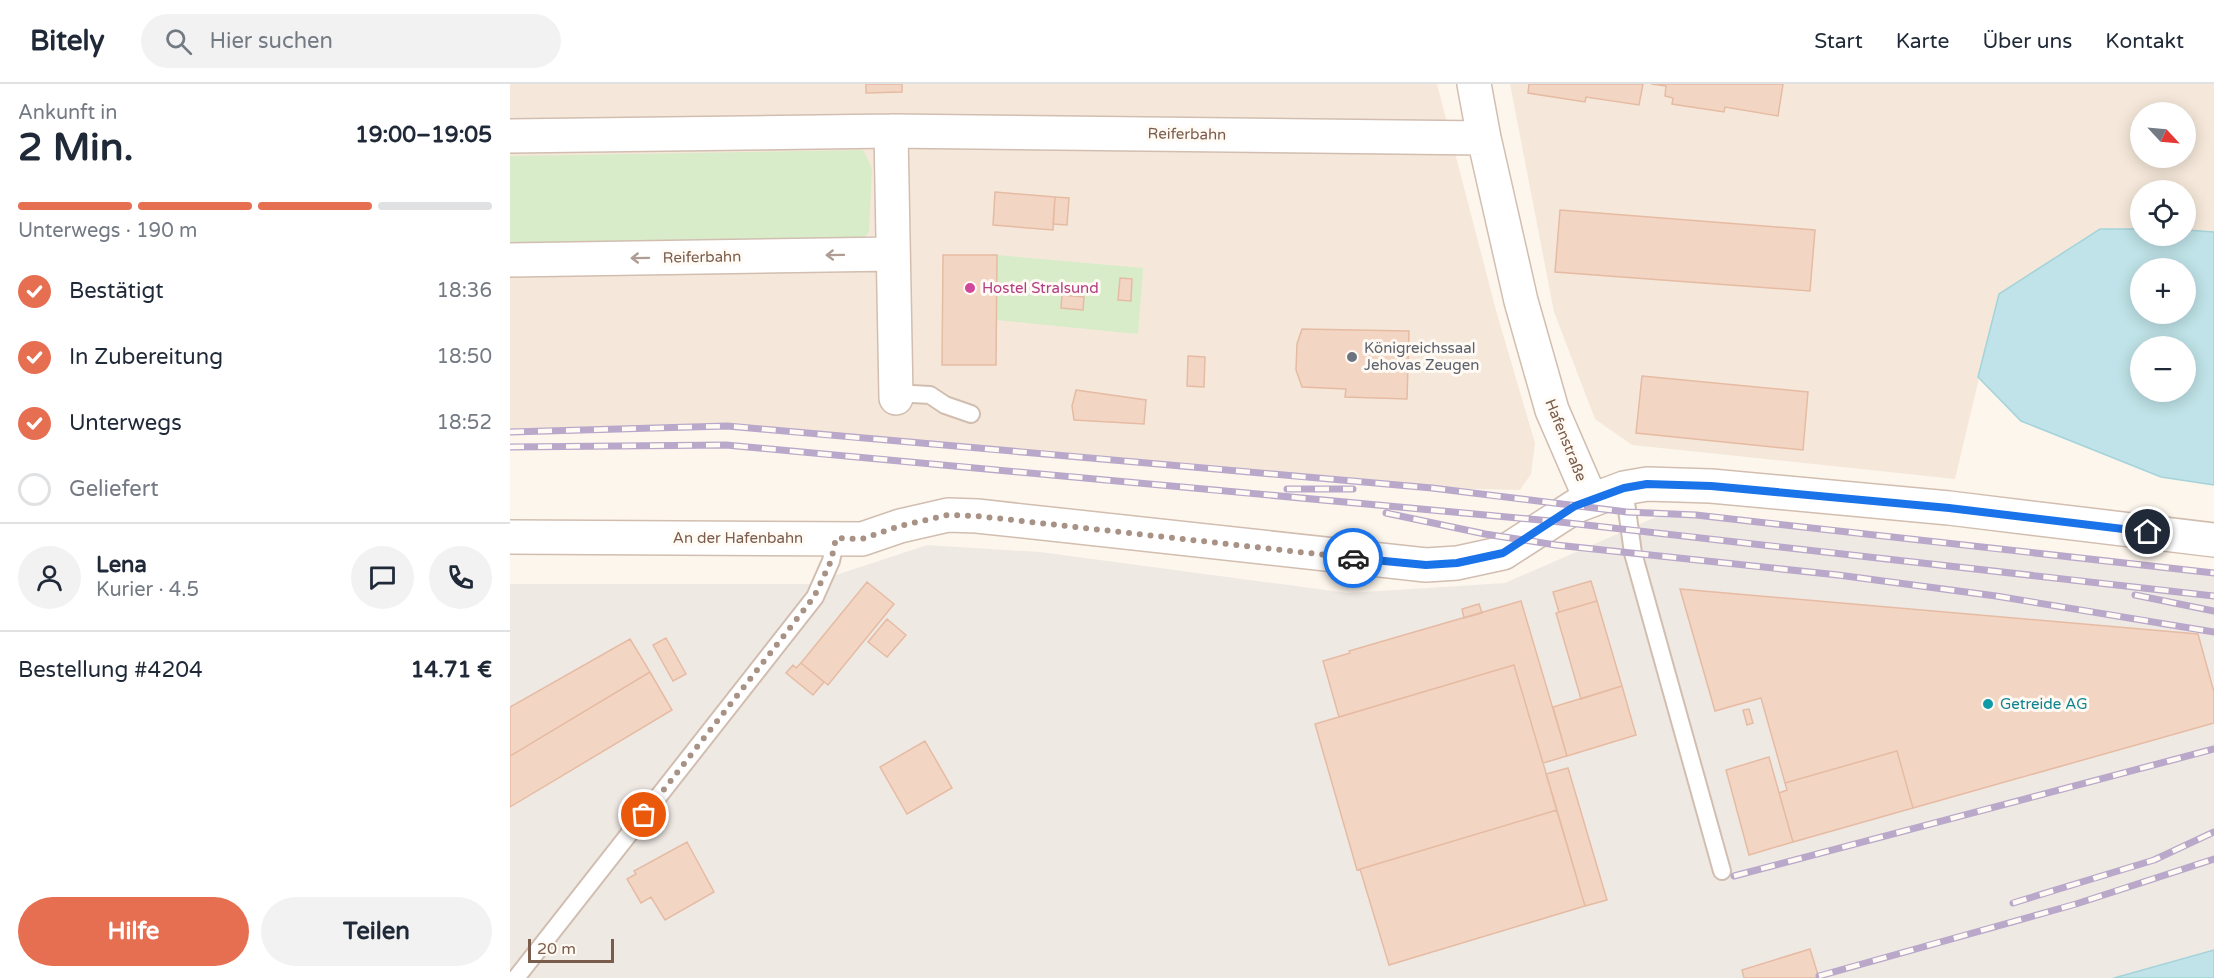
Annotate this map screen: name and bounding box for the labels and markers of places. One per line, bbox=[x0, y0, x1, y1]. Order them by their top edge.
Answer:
place label: Hostel Stralsund bbox=[982, 279, 1099, 297]
marker: Hostel Stralsund bbox=[963, 281, 977, 295]
place label: Königreichssaal Jehovas Zeugen bbox=[1364, 339, 1479, 374]
marker: Königreichssaal Jehovas Zeugen bbox=[1345, 350, 1359, 364]
pin bbox=[2122, 506, 2173, 557]
place label: Getreide AG bbox=[2000, 695, 2088, 713]
marker: Getreide AG bbox=[1981, 697, 1995, 711]
pin bbox=[618, 789, 669, 840]

